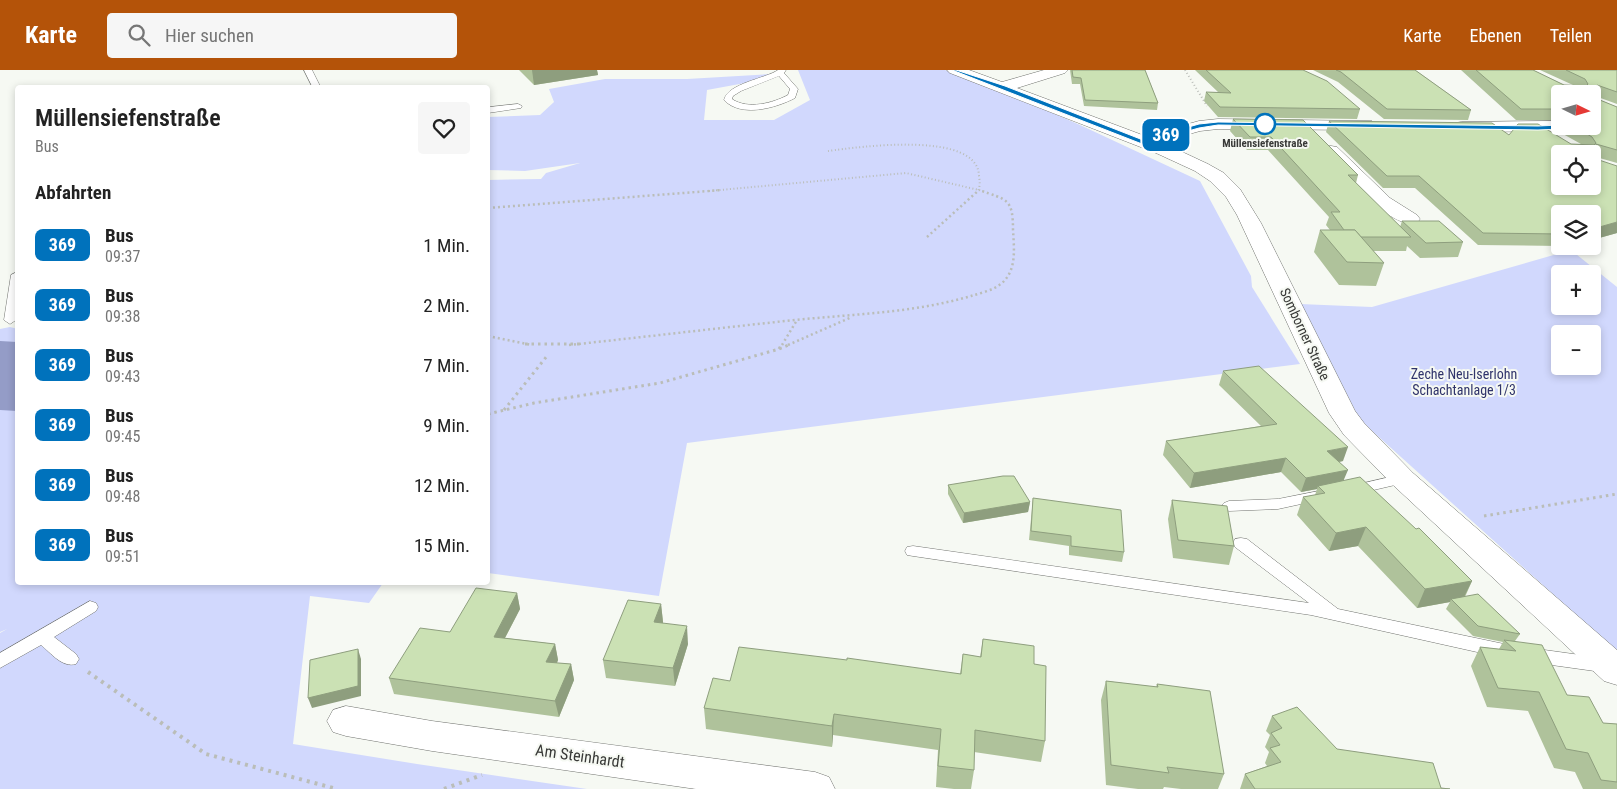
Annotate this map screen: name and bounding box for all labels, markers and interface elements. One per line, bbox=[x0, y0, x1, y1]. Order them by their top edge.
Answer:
search box bbox=[107, 13, 457, 58]
text: Karte bbox=[25, 21, 77, 49]
icon: search bbox=[125, 21, 153, 49]
text: Hier suchen bbox=[165, 24, 254, 47]
text: Karte bbox=[1403, 25, 1442, 46]
text: Ebenen bbox=[1470, 25, 1522, 46]
text: Teilen bbox=[1550, 25, 1592, 46]
north arrow bbox=[1551, 85, 1601, 135]
map controls bbox=[1551, 85, 1601, 375]
button: heart bbox=[418, 102, 470, 154]
text: Müllensiefenstraße bbox=[35, 104, 221, 132]
marker: Müllensiefenstraße bbox=[1254, 113, 1276, 135]
line badge: 369 bbox=[1137, 119, 1195, 151]
text: 369 bbox=[1152, 124, 1180, 145]
text: Bus bbox=[35, 137, 59, 156]
place label: Müllensiefenstraße bbox=[1222, 137, 1308, 150]
button: locate bbox=[1551, 145, 1601, 195]
text: Abfahrten bbox=[35, 181, 111, 204]
button: layers bbox=[1551, 205, 1601, 255]
text: Bus bbox=[105, 224, 134, 247]
text: 369 bbox=[49, 234, 76, 255]
text: 1 Min. bbox=[423, 234, 470, 257]
text: 09:37 bbox=[105, 247, 140, 266]
button: + bbox=[1551, 265, 1601, 315]
text: Bus bbox=[105, 284, 134, 307]
street label: Somborner Straße bbox=[1277, 285, 1334, 383]
text: 369 bbox=[49, 294, 76, 315]
text: 2 Min. bbox=[423, 294, 470, 317]
text: 09:38 bbox=[105, 307, 140, 326]
button: − bbox=[1551, 325, 1601, 375]
text: Bus bbox=[105, 344, 134, 367]
text: 369 bbox=[49, 354, 76, 375]
text: 7 Min. bbox=[423, 354, 470, 377]
park label: Zeche Neu-Iserlohn Schachtanlage 1/3 bbox=[1411, 366, 1517, 398]
text: 09:43 bbox=[105, 367, 140, 386]
text: Bus bbox=[105, 404, 134, 427]
text: 369 bbox=[49, 414, 76, 435]
text: 9 Min. bbox=[423, 414, 470, 437]
text: 09:45 bbox=[105, 427, 140, 446]
text: Bus bbox=[105, 464, 134, 487]
text: 369 bbox=[49, 474, 76, 495]
text: 12 Min. bbox=[414, 474, 470, 497]
text: 09:48 bbox=[105, 487, 140, 506]
text: Bus bbox=[105, 524, 134, 547]
text: 369 bbox=[49, 534, 76, 555]
text: 15 Min. bbox=[414, 534, 470, 557]
text: 09:51 bbox=[105, 547, 140, 566]
street label: Am Steinhardt bbox=[534, 740, 626, 772]

